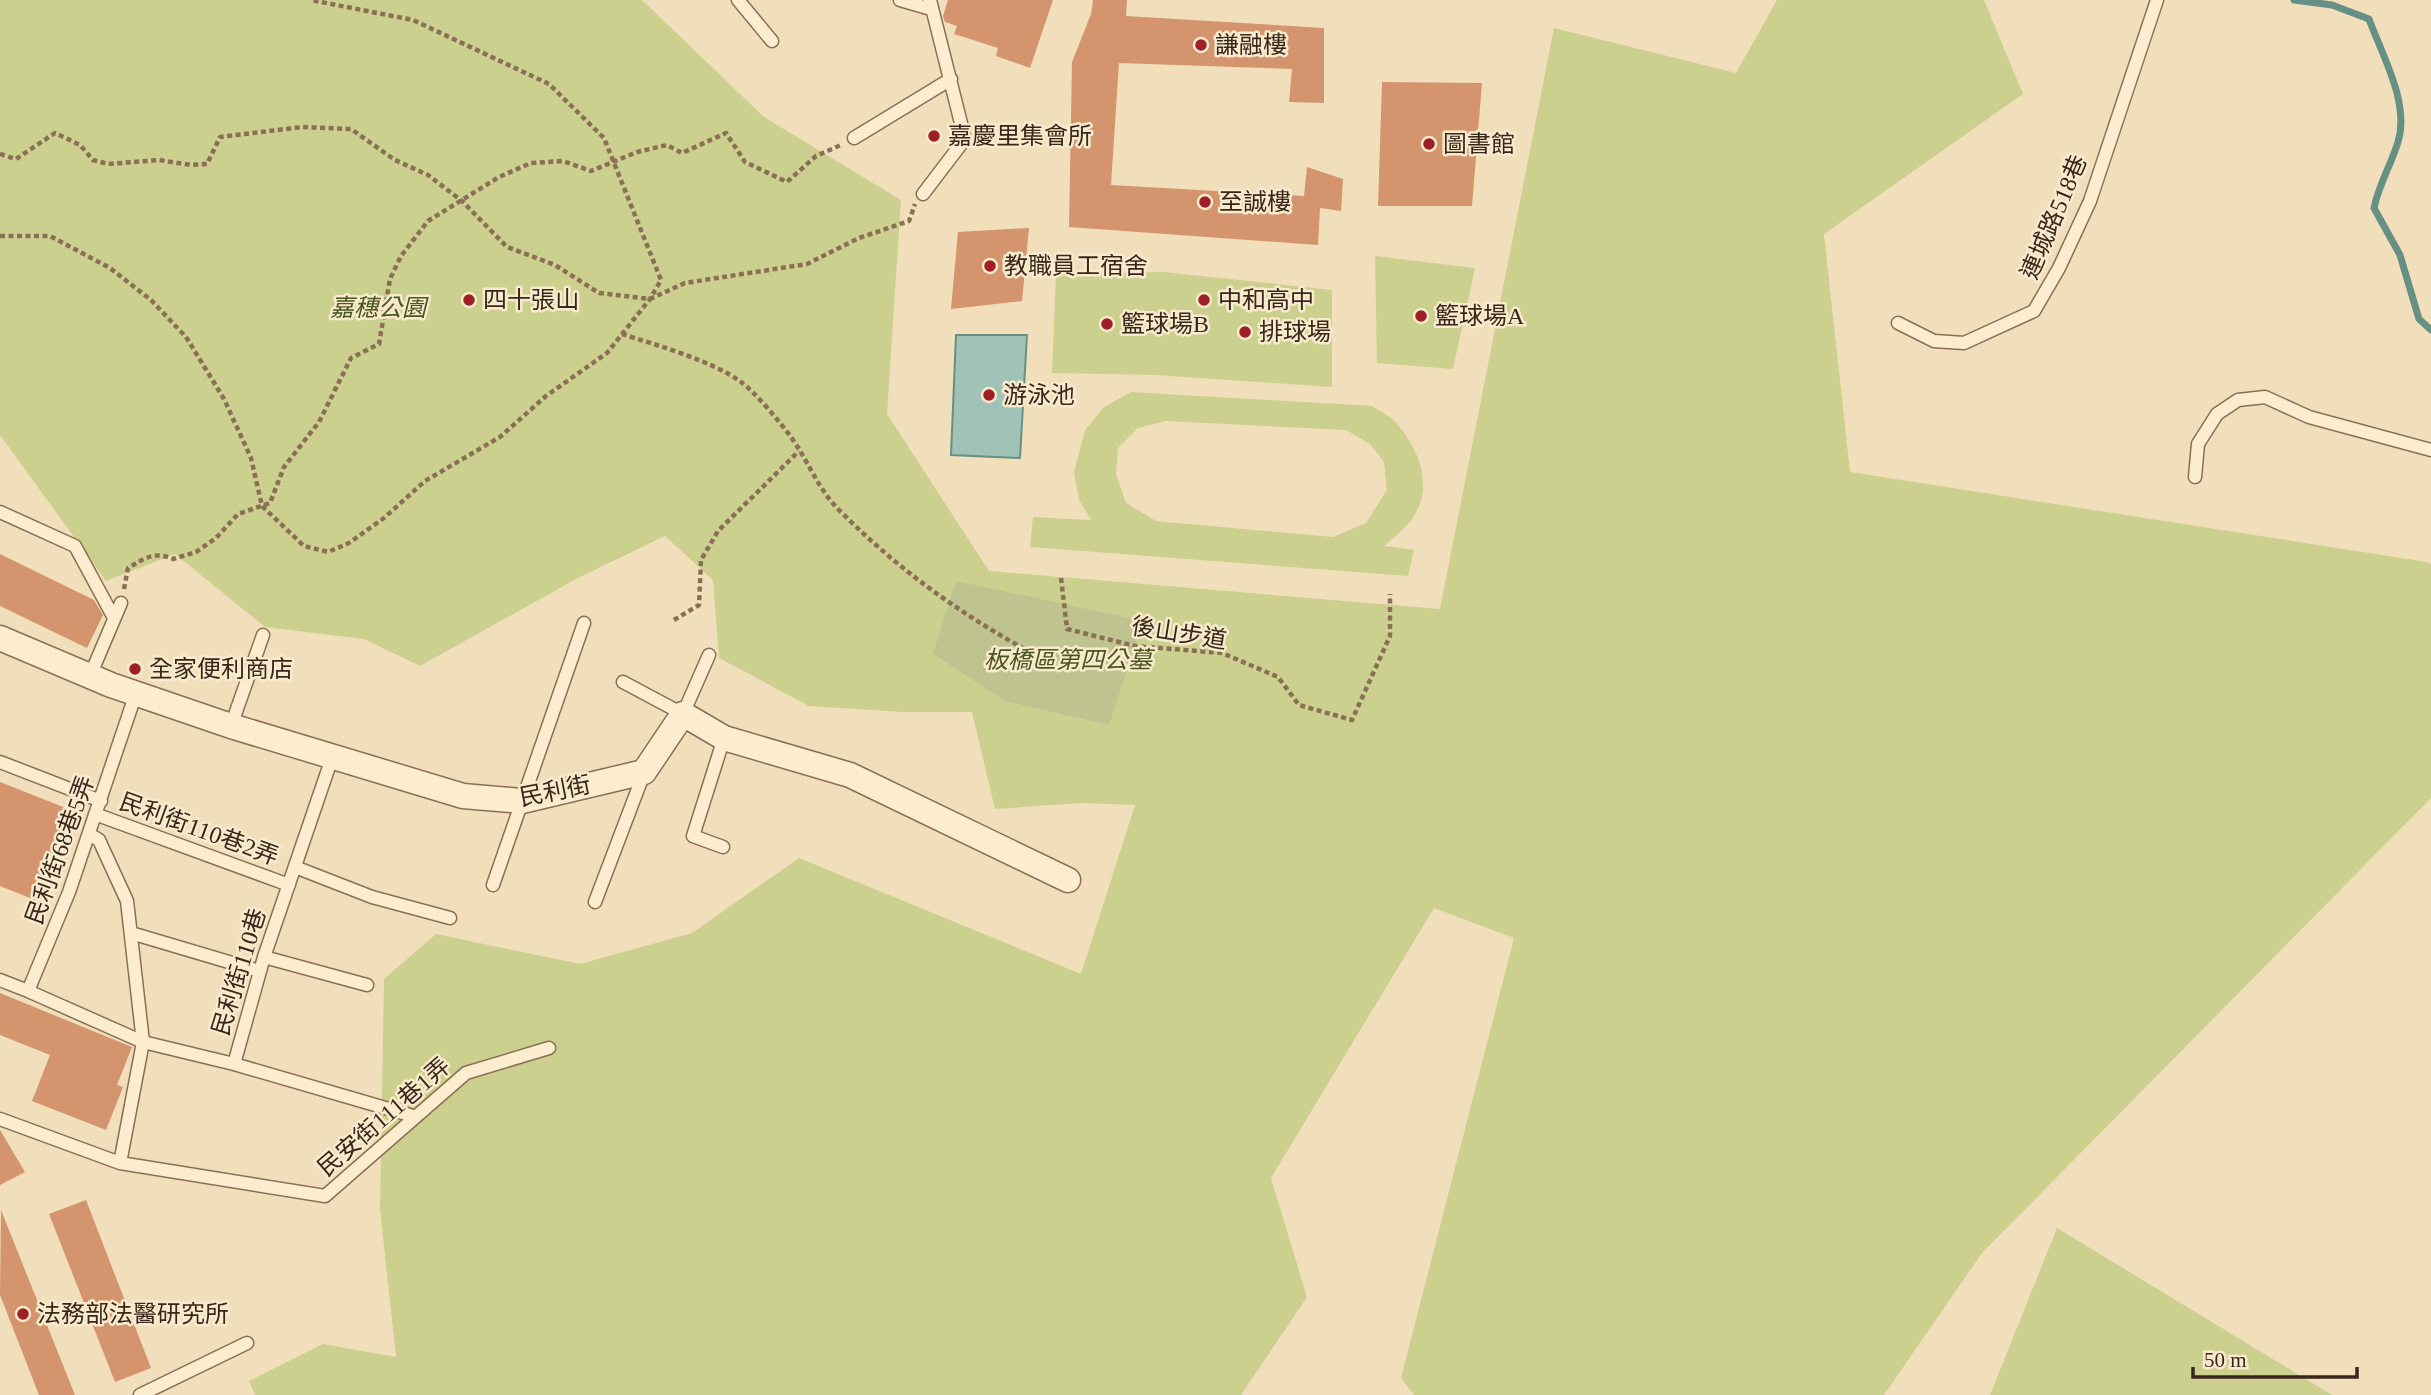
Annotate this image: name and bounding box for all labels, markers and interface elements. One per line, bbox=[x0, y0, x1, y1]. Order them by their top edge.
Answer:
place label: 謙融樓 bbox=[1215, 32, 1287, 58]
marker: 謙融樓 bbox=[1193, 37, 1209, 53]
place label: 嘉慶里集會所 bbox=[948, 123, 1092, 149]
marker: 嘉慶里集會所 bbox=[926, 128, 942, 144]
place label: 圖書館 bbox=[1443, 131, 1515, 157]
marker: 圖書館 bbox=[1421, 136, 1437, 152]
street label: 連城路518巷 bbox=[2016, 151, 2092, 283]
place label: 至誠樓 bbox=[1219, 189, 1291, 215]
marker: 至誠樓 bbox=[1197, 194, 1213, 210]
place label: 教職員工宿舍 bbox=[1004, 253, 1148, 279]
marker: 教職員工宿舍 bbox=[982, 258, 998, 274]
place label: 四十張山 bbox=[483, 287, 579, 313]
place label: 中和高中 bbox=[1218, 287, 1314, 313]
marker: 四十張山 bbox=[461, 292, 477, 308]
marker: 中和高中 bbox=[1196, 292, 1212, 308]
park label: 嘉穗公園 bbox=[330, 295, 429, 321]
place label: 籃球場A bbox=[1435, 303, 1525, 329]
marker: 籃球場A bbox=[1413, 308, 1429, 324]
place label: 籃球場B bbox=[1121, 311, 1209, 337]
marker: 籃球場B bbox=[1099, 316, 1115, 332]
place label: 排球場 bbox=[1259, 319, 1331, 345]
marker: 排球場 bbox=[1237, 324, 1253, 340]
place label: 游泳池 bbox=[1003, 382, 1075, 408]
marker: 游泳池 bbox=[981, 387, 997, 403]
street label: 後山步道 bbox=[1130, 613, 1228, 653]
park label: 板橋區第四公墓 bbox=[984, 647, 1156, 673]
place label: 全家便利商店 bbox=[149, 656, 293, 682]
marker: 全家便利商店 bbox=[127, 661, 143, 677]
street label: 民利街 bbox=[517, 771, 593, 811]
street label: 民利街68巷5弄 bbox=[21, 772, 99, 928]
street label: 民利街110巷2弄 bbox=[116, 788, 282, 870]
street label: 民利街110巷 bbox=[207, 906, 271, 1038]
street label: 民安街111巷1弄 bbox=[313, 1053, 455, 1181]
place label: 法務部法醫研究所 bbox=[37, 1301, 229, 1327]
marker: 法務部法醫研究所 bbox=[15, 1306, 31, 1322]
scale bar bbox=[2193, 1336, 2358, 1380]
text: 50 m bbox=[2204, 1348, 2247, 1372]

